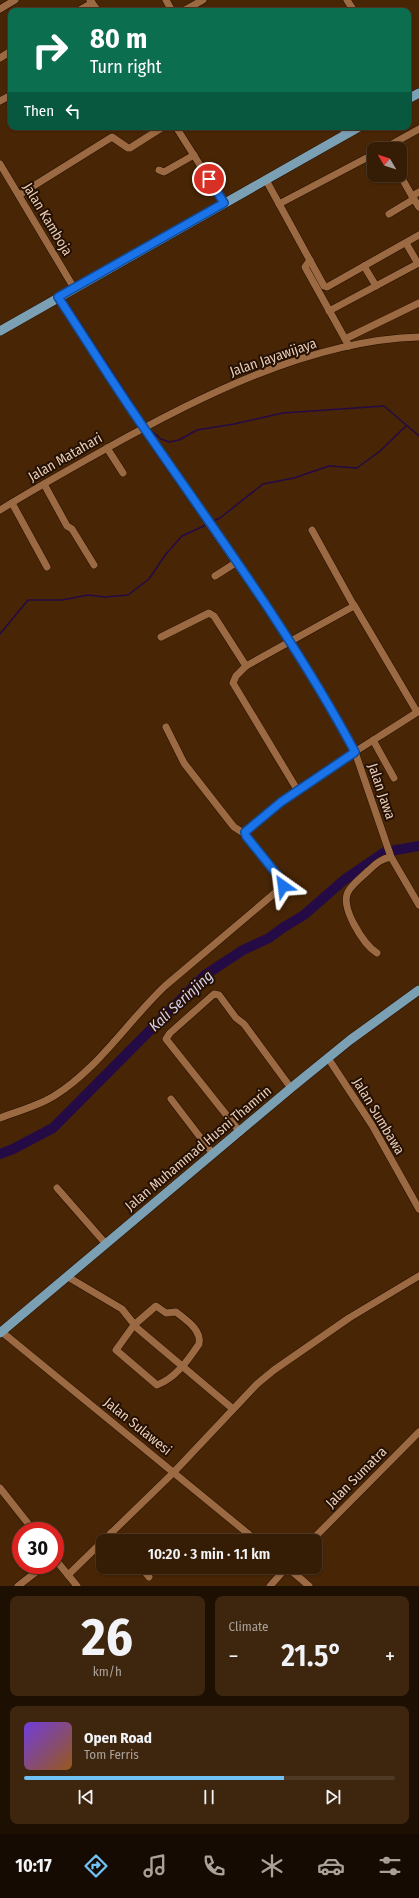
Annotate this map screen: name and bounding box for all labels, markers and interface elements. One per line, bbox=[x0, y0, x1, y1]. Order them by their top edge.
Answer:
text: 80 m bbox=[90, 22, 147, 55]
icon: right bbox=[24, 24, 76, 76]
text: Turn right bbox=[90, 56, 162, 78]
icon: left bbox=[62, 100, 84, 122]
text: Then bbox=[24, 102, 54, 120]
north arrow bbox=[367, 142, 407, 182]
map controls bbox=[367, 142, 407, 182]
pin bbox=[192, 162, 226, 196]
icon: arrive bbox=[198, 168, 220, 190]
street label: Jalan Kamboja bbox=[19, 180, 76, 259]
street label: Jalan Jayawijaya bbox=[227, 335, 319, 380]
street label: Jalan Matahari bbox=[25, 429, 105, 485]
street label: Jalan Jawa bbox=[364, 761, 399, 822]
position arrow bbox=[262, 865, 304, 907]
water label: Kali Serinjing bbox=[145, 967, 217, 1035]
street label: Jalan Sumbawa bbox=[349, 1075, 408, 1158]
street label: Jalan Muhammad Husni Thamrin bbox=[122, 1082, 275, 1215]
street label: Jalan Sulawesi bbox=[100, 1394, 175, 1459]
street label: Jalan Sumatra bbox=[322, 1443, 391, 1511]
speed limit sign: 30 bbox=[12, 1522, 64, 1574]
text: 10:20 · 3 min · 1.1 km bbox=[148, 1545, 270, 1563]
text: 26 bbox=[82, 1606, 133, 1669]
text: Climate bbox=[229, 1619, 269, 1634]
text: 21.5° bbox=[281, 1638, 342, 1674]
text: − bbox=[229, 1643, 238, 1670]
text: + bbox=[385, 1643, 395, 1670]
text: km/h bbox=[93, 1664, 122, 1679]
text: Open Road bbox=[84, 1729, 152, 1747]
text: Tom Ferris bbox=[84, 1747, 139, 1762]
icon: previous bbox=[75, 1786, 97, 1808]
icon: pause bbox=[198, 1786, 220, 1808]
icon: next bbox=[322, 1786, 344, 1808]
icon: directions bbox=[82, 1852, 110, 1880]
icon: music bbox=[141, 1852, 169, 1880]
icon: phone bbox=[200, 1852, 228, 1880]
icon: climate bbox=[258, 1852, 286, 1880]
icon: car bbox=[317, 1852, 345, 1880]
icon: filters bbox=[376, 1852, 404, 1880]
text: 10:17 bbox=[15, 1855, 52, 1877]

